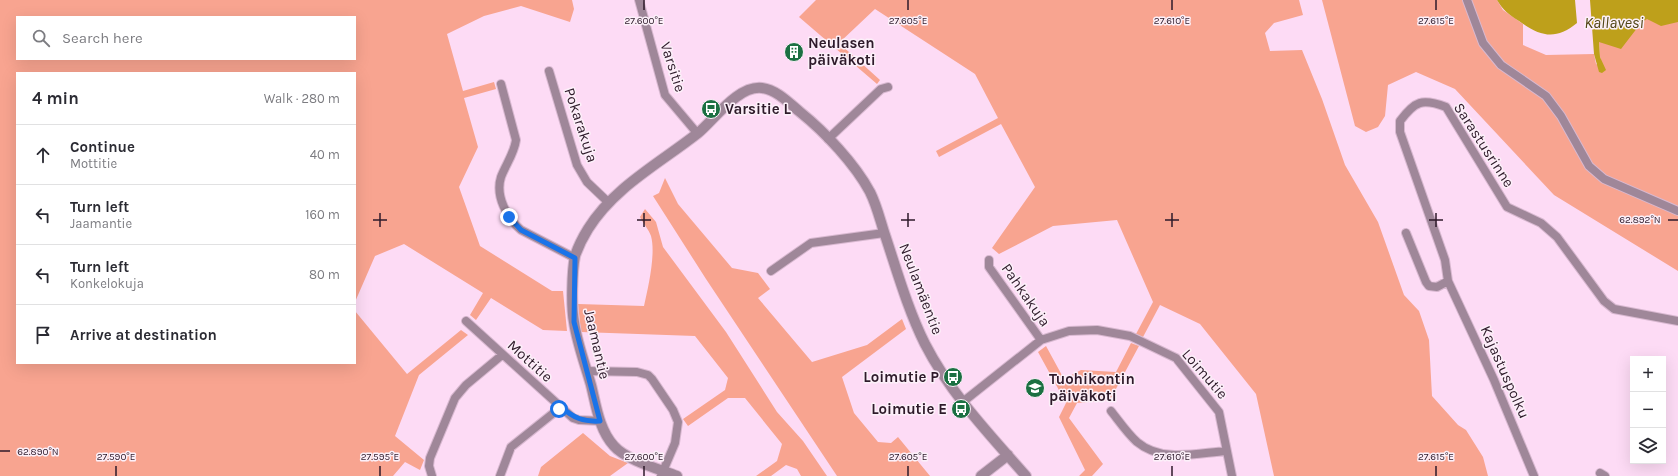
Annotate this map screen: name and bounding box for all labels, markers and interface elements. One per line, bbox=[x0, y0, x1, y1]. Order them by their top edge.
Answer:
water label: Kallavesi bbox=[1584, 13, 1644, 32]
text: 27.600°E bbox=[625, 15, 663, 27]
text: 27.605°E bbox=[889, 15, 927, 27]
text: 27.610°E bbox=[1154, 15, 1190, 27]
text: 27.615°E bbox=[1418, 15, 1454, 27]
search box bbox=[16, 16, 356, 60]
icon: search bbox=[30, 27, 52, 49]
text: Search here bbox=[62, 29, 143, 47]
place label: Neulasen päiväkoti bbox=[808, 34, 876, 69]
street label: Varsitie bbox=[656, 40, 690, 94]
building icon: Neulasen päiväkoti bbox=[783, 41, 805, 63]
street label: Pokarakuja bbox=[560, 85, 602, 165]
text: 4 min bbox=[32, 88, 79, 108]
text: Walk · 280 m bbox=[264, 91, 340, 106]
bus stop icon: Varsitie L bbox=[700, 98, 722, 120]
street label: Sarastusrinne bbox=[1450, 99, 1518, 191]
place label: Varsitie L bbox=[725, 100, 792, 118]
text: Continue bbox=[70, 138, 135, 156]
icon: ahead bbox=[32, 144, 54, 166]
text: 40 m bbox=[310, 147, 340, 162]
text: Mottitie bbox=[70, 156, 117, 171]
text: Turn left bbox=[70, 198, 129, 216]
icon: left bbox=[32, 204, 54, 226]
text: 160 m bbox=[305, 207, 340, 222]
route end bbox=[500, 208, 518, 226]
text: 62.892°N bbox=[1619, 214, 1661, 226]
text: Jaamantie bbox=[70, 216, 132, 231]
street label: Neulamäentie bbox=[895, 241, 947, 337]
text: Turn left bbox=[70, 258, 129, 276]
street label: Pahkakuja bbox=[998, 260, 1054, 330]
icon: left bbox=[32, 264, 54, 286]
text: 80 m bbox=[309, 267, 340, 282]
text: Konkelokuja bbox=[70, 276, 144, 291]
street label: Jaamantie bbox=[580, 307, 614, 381]
street label: Kajastuspolku bbox=[1477, 323, 1533, 421]
icon: arrive bbox=[32, 324, 54, 346]
text: Arrive at destination bbox=[70, 326, 217, 344]
street label: Mottitie bbox=[504, 336, 556, 386]
street label: Loimutie bbox=[1178, 345, 1232, 403]
map controls bbox=[1630, 356, 1666, 464]
button: + bbox=[1630, 356, 1666, 392]
bus stop icon: Loimutie P bbox=[942, 366, 964, 388]
place label: Loimutie P bbox=[863, 368, 939, 386]
place label: Tuohikontin päiväkoti bbox=[1049, 370, 1135, 405]
school or university icon: Tuohikontin päiväkoti bbox=[1024, 377, 1046, 399]
button: − bbox=[1630, 392, 1666, 428]
bus stop icon: Loimutie E bbox=[950, 398, 972, 420]
route start bbox=[550, 400, 568, 418]
place label: Loimutie E bbox=[871, 400, 947, 418]
button: layers bbox=[1630, 428, 1666, 464]
text: 62.890°N bbox=[17, 446, 59, 458]
text: 27.590°E bbox=[97, 451, 135, 463]
text: 27.595°E bbox=[361, 451, 399, 463]
text: 27.600°E bbox=[625, 451, 663, 463]
text: 27.605°E bbox=[889, 451, 927, 463]
text: 27.610°E bbox=[1154, 451, 1190, 463]
text: 27.615°E bbox=[1418, 451, 1454, 463]

